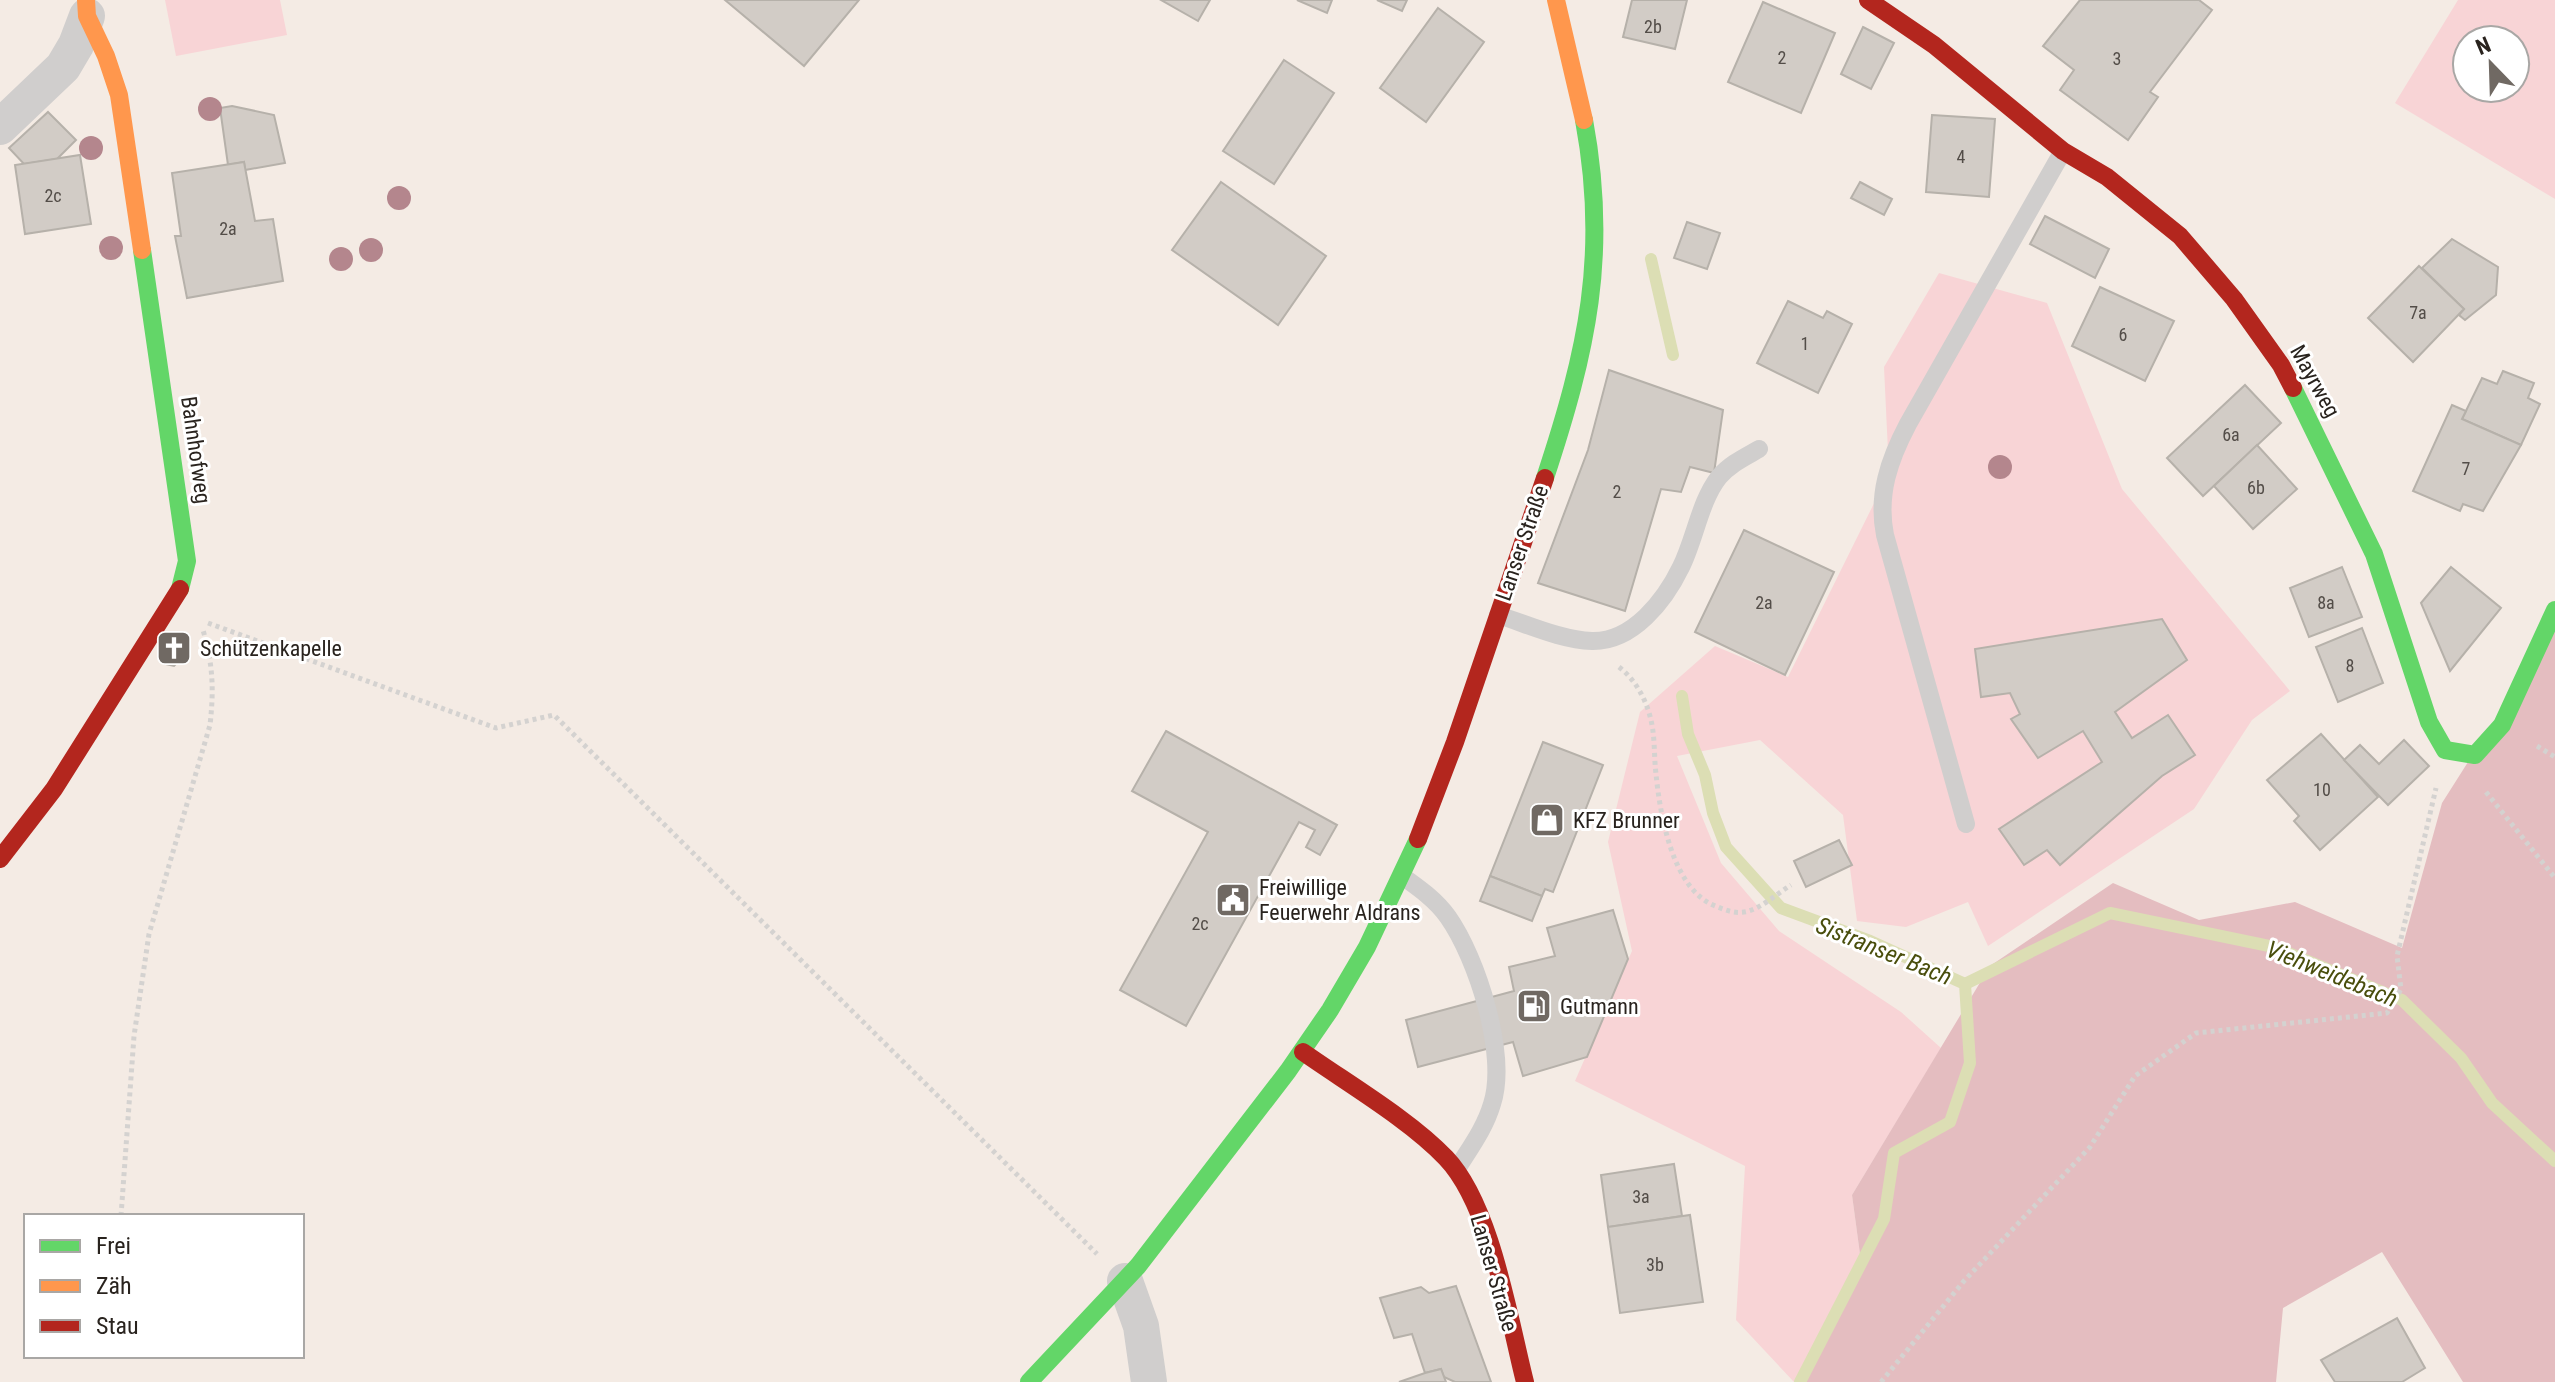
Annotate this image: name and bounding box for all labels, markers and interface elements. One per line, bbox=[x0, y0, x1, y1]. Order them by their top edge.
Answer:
house number: 2b bbox=[1644, 16, 1662, 37]
north arrow bbox=[2451, 24, 2531, 104]
text: N bbox=[2472, 32, 2494, 60]
house number: 2 bbox=[1778, 47, 1787, 68]
house number: 3 bbox=[2113, 48, 2121, 69]
house number: 4 bbox=[1957, 146, 1966, 167]
house number: 2c bbox=[44, 185, 62, 206]
house number: 2a bbox=[219, 218, 237, 239]
house number: 7a bbox=[2409, 302, 2427, 323]
house number: 6 bbox=[2119, 324, 2127, 345]
house number: 1 bbox=[1801, 333, 1809, 354]
street label: Mayrweg bbox=[2285, 341, 2345, 421]
street label: Bahnhofweg bbox=[176, 395, 216, 505]
house number: 6a bbox=[2222, 424, 2240, 445]
house number: 7 bbox=[2462, 458, 2471, 479]
house number: 6b bbox=[2247, 477, 2265, 498]
house number: 2 bbox=[1613, 481, 1622, 502]
street label: Lanser Straße bbox=[1491, 482, 1553, 604]
house number: 2a bbox=[1755, 592, 1773, 613]
house number: 8a bbox=[2317, 592, 2335, 613]
church icon: Schützenkapelle bbox=[155, 629, 193, 667]
place label: Schützenkapelle bbox=[200, 636, 342, 661]
house number: 8 bbox=[2346, 655, 2354, 676]
house number: 10 bbox=[2313, 779, 2331, 800]
shop icon: KFZ Brunner bbox=[1528, 801, 1566, 839]
place label: KFZ Brunner bbox=[1573, 808, 1680, 833]
place label: Freiwillige Feuerwehr Aldrans bbox=[1259, 875, 1421, 925]
public building icon: Freiwillige Feuerwehr Aldrans bbox=[1214, 881, 1252, 919]
water label: Sistranser Bach bbox=[1812, 911, 1956, 991]
house number: 2c bbox=[1191, 913, 1209, 934]
water label: Viehweidebach bbox=[2262, 935, 2402, 1013]
fuel station icon: Gutmann bbox=[1515, 987, 1553, 1025]
place label: Gutmann bbox=[1560, 994, 1639, 1019]
house number: 3a bbox=[1632, 1186, 1650, 1207]
street label: Lanser Straße bbox=[1465, 1212, 1523, 1334]
legend bbox=[24, 1214, 304, 1358]
text: Frei bbox=[96, 1232, 131, 1260]
house number: 3b bbox=[1646, 1254, 1664, 1275]
text: Zäh bbox=[96, 1272, 132, 1300]
text: Stau bbox=[96, 1312, 139, 1340]

